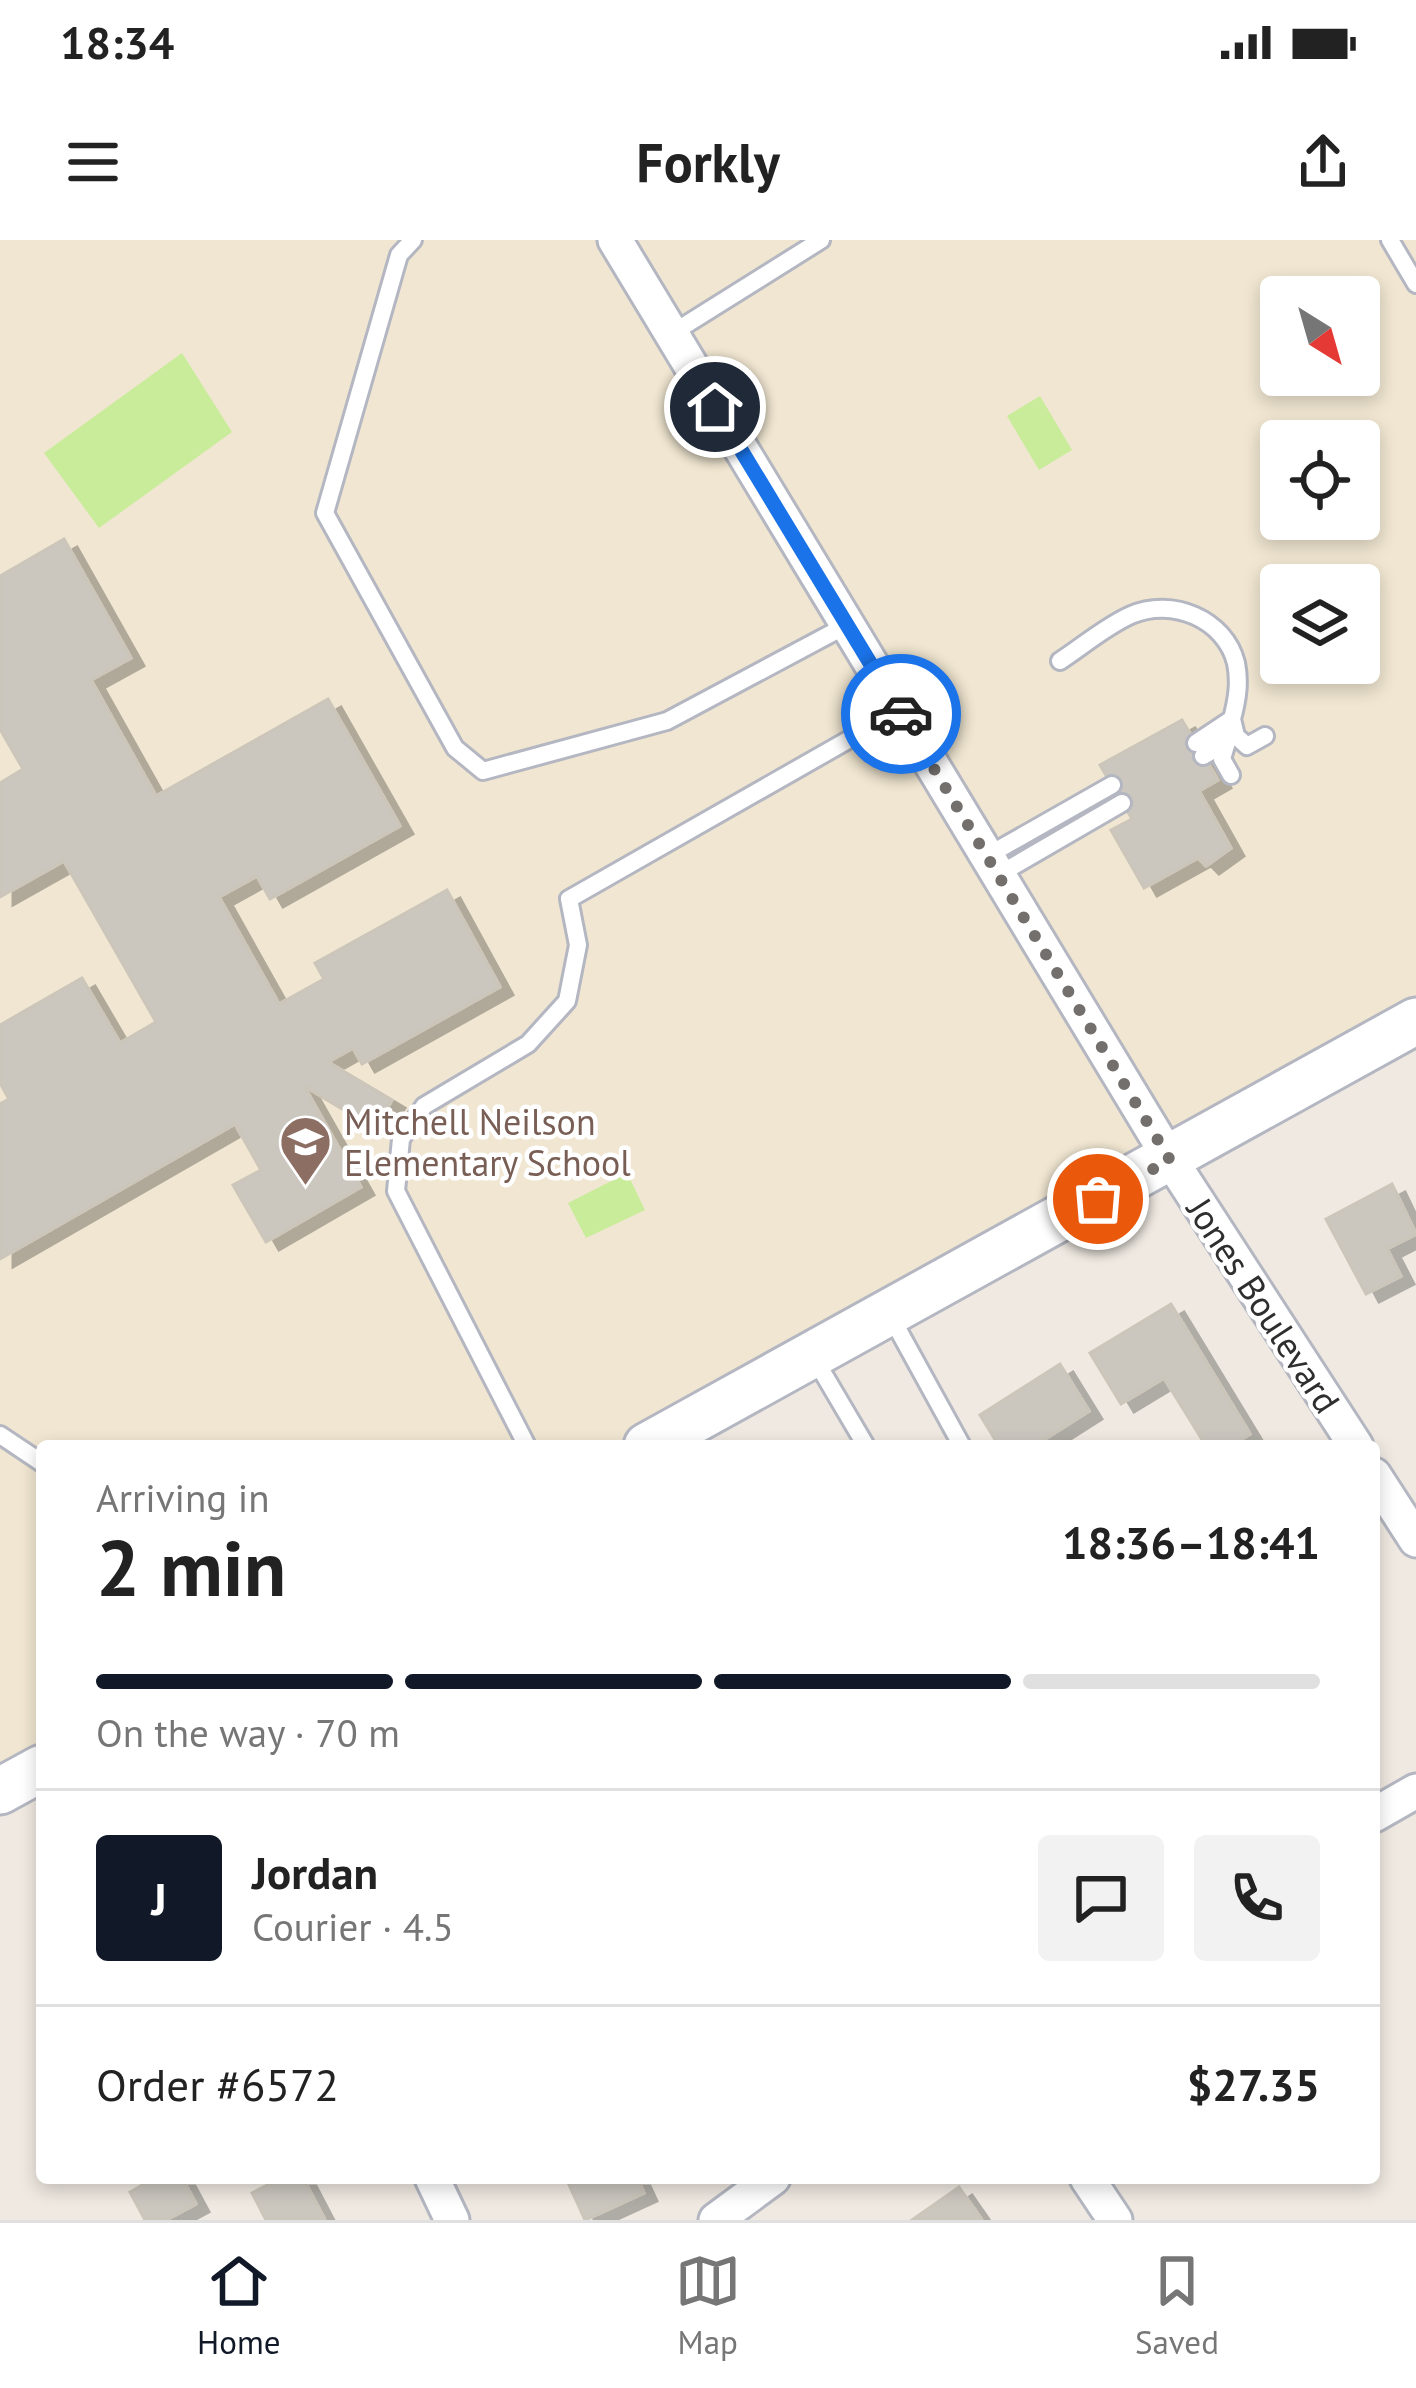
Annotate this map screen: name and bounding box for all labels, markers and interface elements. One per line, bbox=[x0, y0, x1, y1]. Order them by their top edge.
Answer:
text: 18:34 bbox=[60, 13, 174, 71]
text: Forkly bbox=[636, 127, 780, 197]
icon: menu bbox=[60, 129, 126, 195]
icon: share bbox=[1290, 129, 1356, 195]
north arrow bbox=[1260, 276, 1380, 396]
map controls bbox=[1260, 276, 1380, 684]
pin bbox=[664, 356, 766, 458]
icon: home bbox=[682, 374, 748, 440]
button: locate bbox=[1260, 420, 1380, 540]
button: layers bbox=[1260, 564, 1380, 684]
courier bbox=[841, 654, 961, 774]
icon: car bbox=[868, 681, 934, 747]
place label: Mitchell Neilson Elementary School bbox=[344, 1098, 631, 1186]
school or university icon: Mitchell Neilson Elementary School bbox=[277, 1114, 333, 1188]
pin bbox=[1047, 1148, 1149, 1250]
icon: bag bbox=[1065, 1166, 1131, 1232]
street label: Jones Boulevard bbox=[1176, 1187, 1351, 1421]
text: Arriving in bbox=[96, 1472, 270, 1523]
text: 18:36–18:41 bbox=[1062, 1513, 1320, 1571]
text: 2 min bbox=[96, 1517, 286, 1618]
text: On the way · 70 m bbox=[96, 1707, 400, 1758]
button: chat bbox=[1038, 1835, 1164, 1961]
button: phone bbox=[1194, 1835, 1320, 1961]
text: Jordan bbox=[252, 1843, 378, 1901]
text: J bbox=[151, 1869, 167, 1927]
text: Courier · 4.5 bbox=[252, 1901, 454, 1952]
text: Order #6572 bbox=[96, 2055, 339, 2113]
text: $27.35 bbox=[1187, 2055, 1320, 2113]
tab: Home bbox=[197, 2248, 281, 2363]
tab: Map bbox=[675, 2248, 741, 2363]
tab: Saved bbox=[1135, 2248, 1219, 2363]

